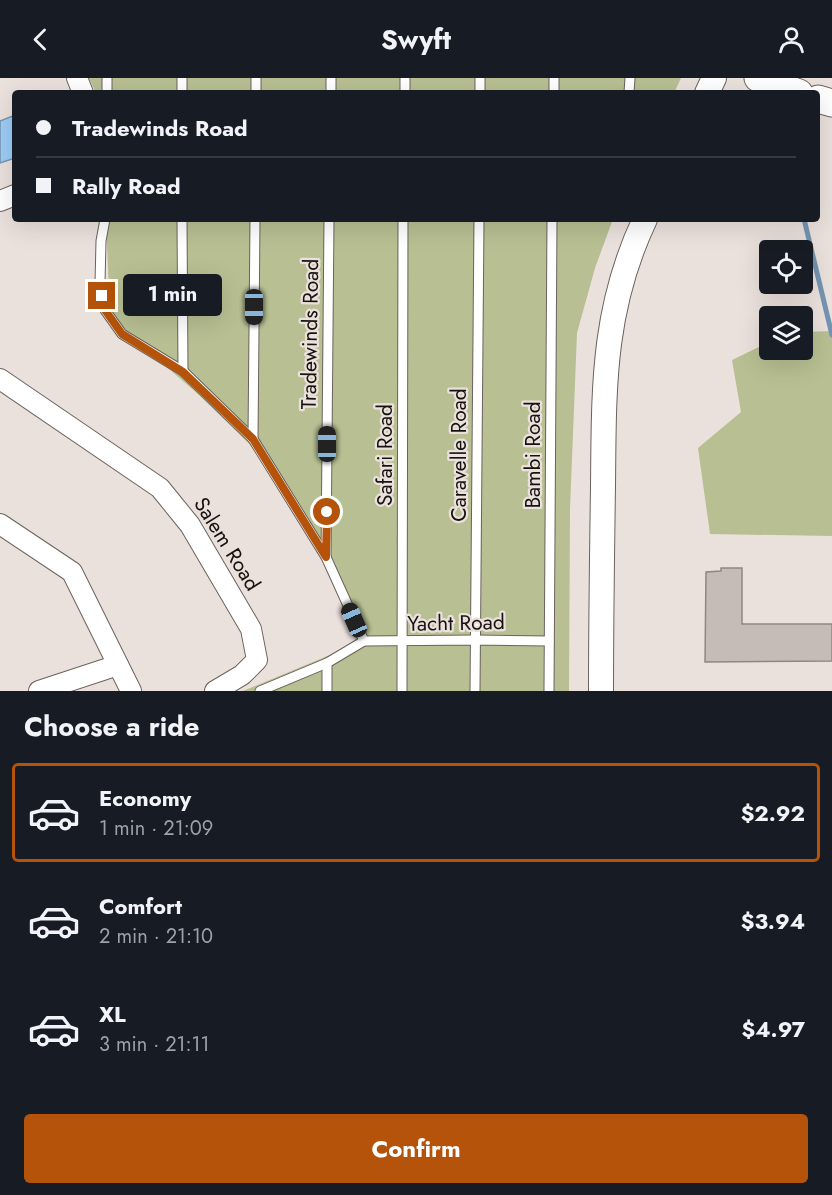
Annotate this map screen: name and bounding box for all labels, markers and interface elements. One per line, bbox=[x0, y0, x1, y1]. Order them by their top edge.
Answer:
text: Swyft bbox=[381, 20, 451, 59]
icon: back bbox=[24, 23, 57, 56]
icon: person bbox=[775, 23, 808, 56]
text: Tradewinds Road bbox=[72, 112, 248, 144]
text: Rally Road bbox=[72, 170, 181, 202]
map controls bbox=[759, 240, 813, 360]
button: locate bbox=[759, 240, 813, 294]
street label: Tradewinds Road bbox=[294, 258, 326, 410]
callout: 1 min bbox=[123, 275, 222, 317]
text: 1 min bbox=[148, 280, 197, 309]
route end bbox=[88, 282, 115, 309]
car bbox=[245, 289, 263, 325]
button: layers bbox=[759, 306, 813, 360]
street label: Caravelle Road bbox=[444, 388, 474, 522]
street label: Bambi Road bbox=[518, 401, 548, 509]
street label: Safari Road bbox=[370, 404, 400, 506]
car bbox=[318, 426, 336, 462]
street label: Salem Road bbox=[186, 491, 268, 597]
route start bbox=[313, 498, 340, 525]
car bbox=[338, 600, 370, 640]
street label: Yacht Road bbox=[407, 607, 505, 639]
text: Choose a ride bbox=[24, 707, 199, 746]
text: Economy bbox=[99, 782, 191, 814]
icon: car bbox=[27, 786, 81, 840]
text: $2.92 bbox=[741, 797, 805, 829]
text: 1 min · 21:09 bbox=[99, 814, 213, 843]
text: Comfort bbox=[99, 890, 182, 922]
icon: car bbox=[27, 894, 81, 948]
text: $3.94 bbox=[741, 905, 805, 937]
text: 2 min · 21:10 bbox=[99, 922, 213, 951]
text: XL bbox=[99, 998, 126, 1030]
icon: car bbox=[27, 1002, 81, 1056]
text: $4.97 bbox=[742, 1013, 805, 1045]
text: 3 min · 21:11 bbox=[99, 1030, 210, 1059]
button: Confirm bbox=[24, 1114, 808, 1183]

